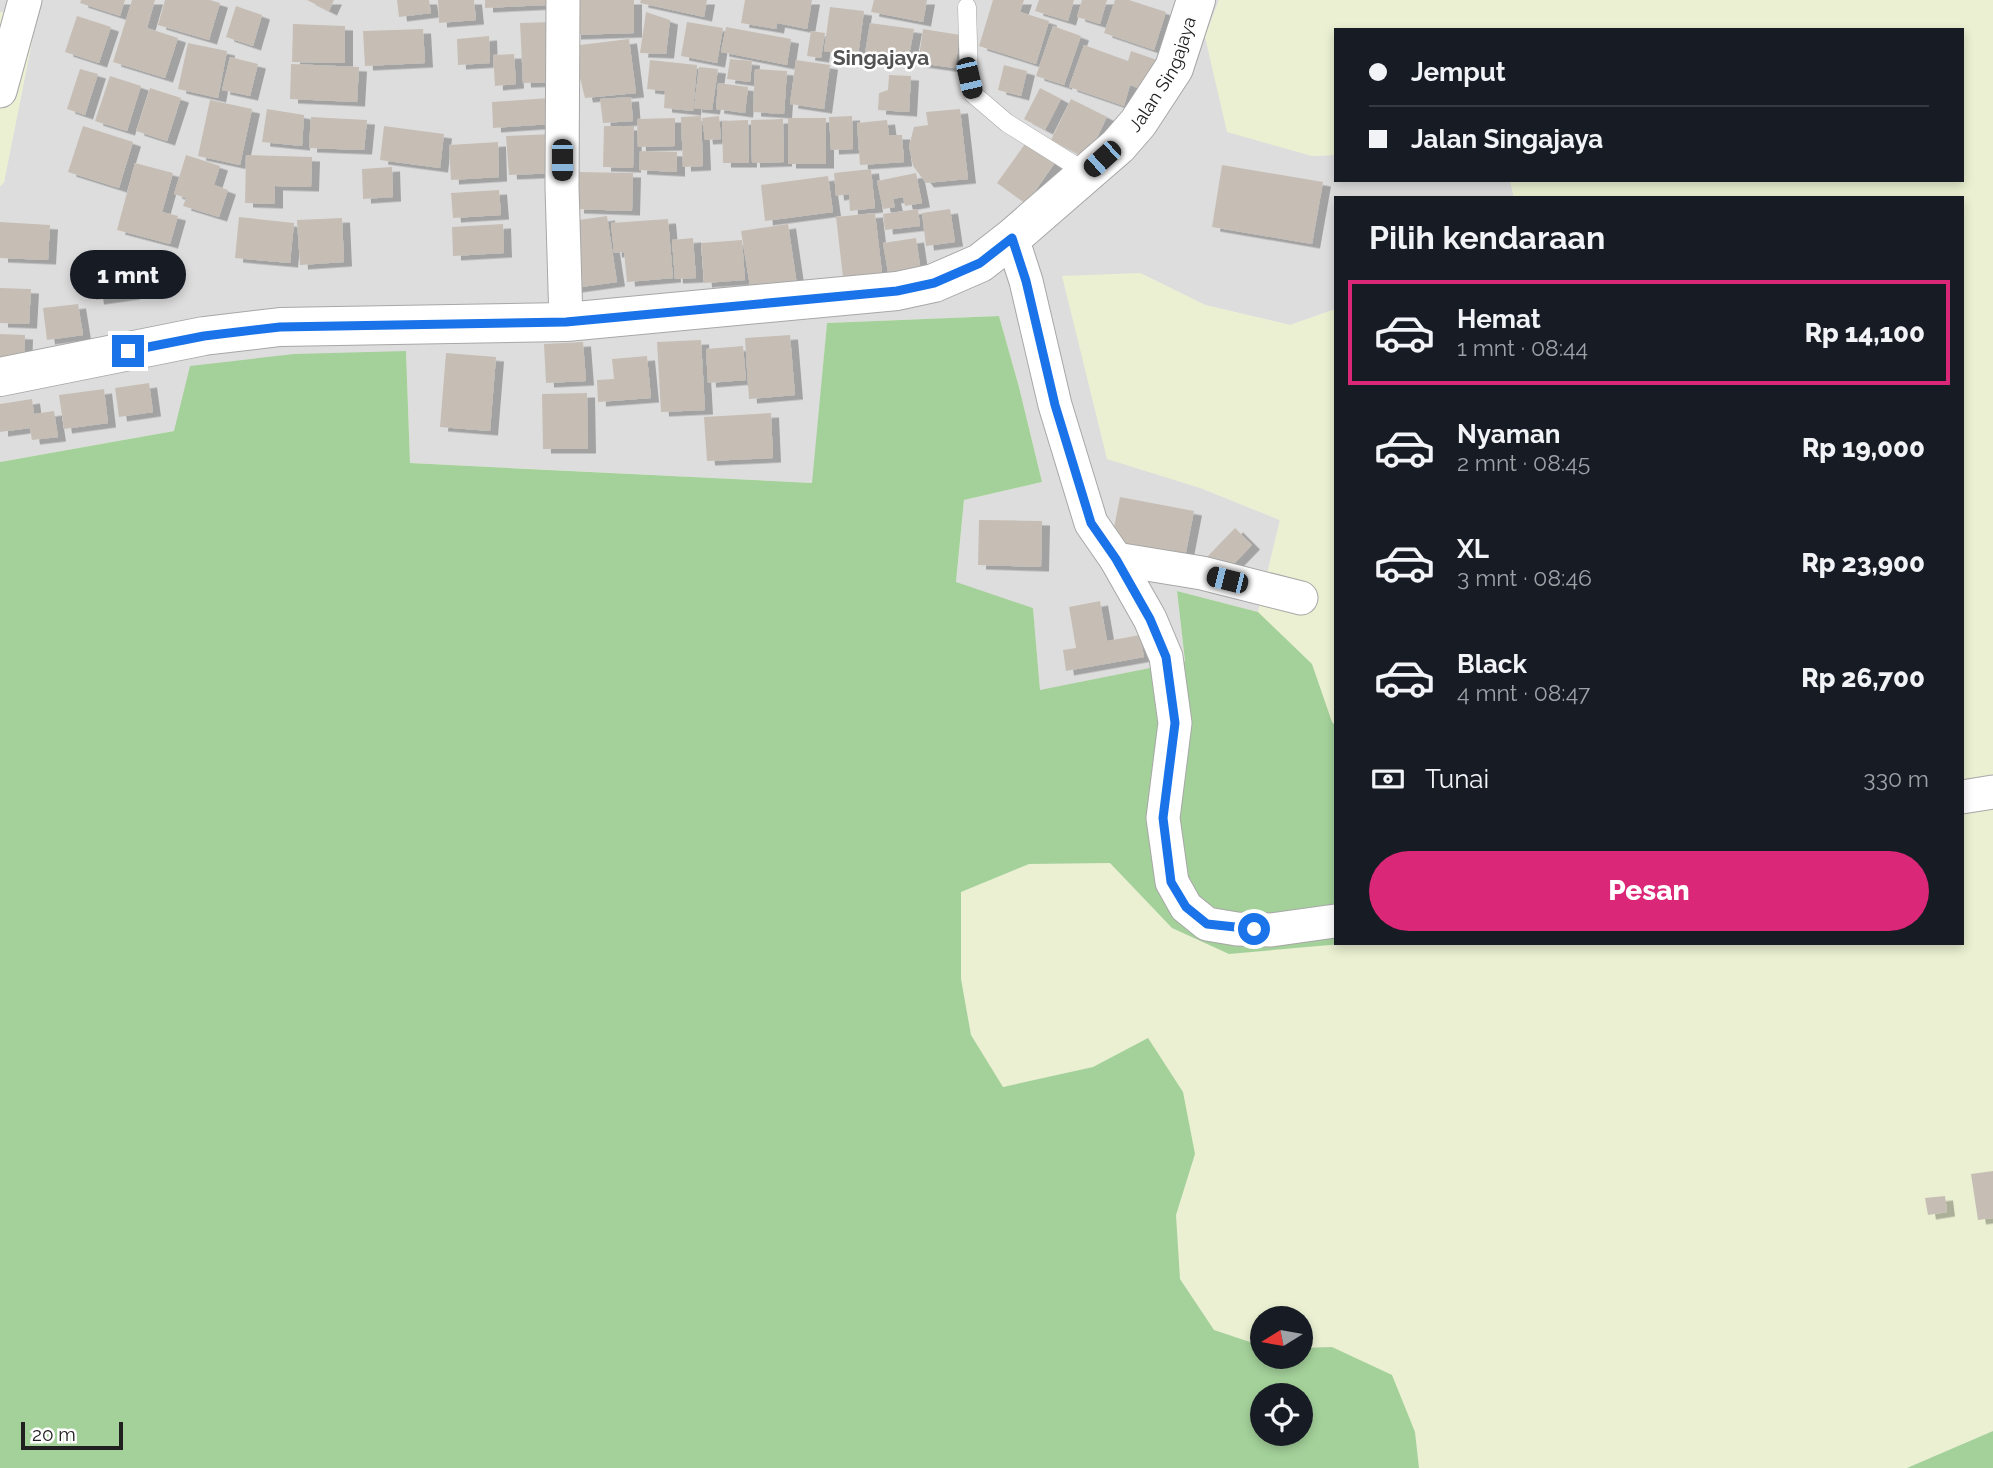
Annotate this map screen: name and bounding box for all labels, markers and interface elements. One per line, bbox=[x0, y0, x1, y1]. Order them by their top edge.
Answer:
street label: Jalan Singajaya bbox=[1124, 14, 1200, 136]
district label: Singajaya bbox=[833, 45, 929, 70]
car bbox=[955, 55, 984, 101]
text: Jemput bbox=[1411, 57, 1506, 87]
text: Jalan Singajaya bbox=[1411, 124, 1603, 154]
car bbox=[1080, 137, 1125, 181]
car bbox=[552, 139, 573, 181]
text: Pilih kendaraan bbox=[1369, 219, 1605, 256]
callout: 1 mnt bbox=[70, 250, 186, 298]
text: 1 mnt bbox=[97, 261, 159, 288]
icon: car bbox=[1373, 301, 1436, 364]
text: Hemat bbox=[1457, 304, 1541, 334]
text: Rp 14,100 bbox=[1805, 318, 1925, 348]
text: 1 mnt · 08:44 bbox=[1457, 334, 1588, 361]
route end bbox=[112, 335, 144, 367]
icon: car bbox=[1373, 416, 1436, 479]
text: Nyaman bbox=[1457, 419, 1561, 449]
text: Rp 19,000 bbox=[1802, 433, 1925, 463]
text: 2 mnt · 08:45 bbox=[1457, 449, 1590, 476]
icon: car bbox=[1373, 531, 1436, 594]
text: XL bbox=[1457, 534, 1489, 564]
text: Rp 23,900 bbox=[1802, 548, 1925, 578]
text: 3 mnt · 08:46 bbox=[1457, 564, 1592, 591]
car bbox=[1205, 565, 1250, 595]
icon: car bbox=[1373, 646, 1436, 709]
text: Black bbox=[1457, 649, 1527, 679]
text: Rp 26,700 bbox=[1801, 663, 1925, 693]
text: 4 mnt · 08:47 bbox=[1457, 679, 1590, 706]
icon: cash bbox=[1369, 760, 1407, 798]
text: Tunai bbox=[1425, 764, 1489, 794]
text: 330 m bbox=[1863, 765, 1929, 792]
button: Pesan bbox=[1369, 851, 1929, 931]
route start bbox=[1238, 913, 1270, 945]
north arrow bbox=[1250, 1306, 1312, 1368]
map controls bbox=[1250, 1306, 1313, 1446]
button: locate bbox=[1250, 1383, 1313, 1446]
scale bar bbox=[21, 1419, 122, 1451]
text: 20 m bbox=[32, 1423, 76, 1445]

